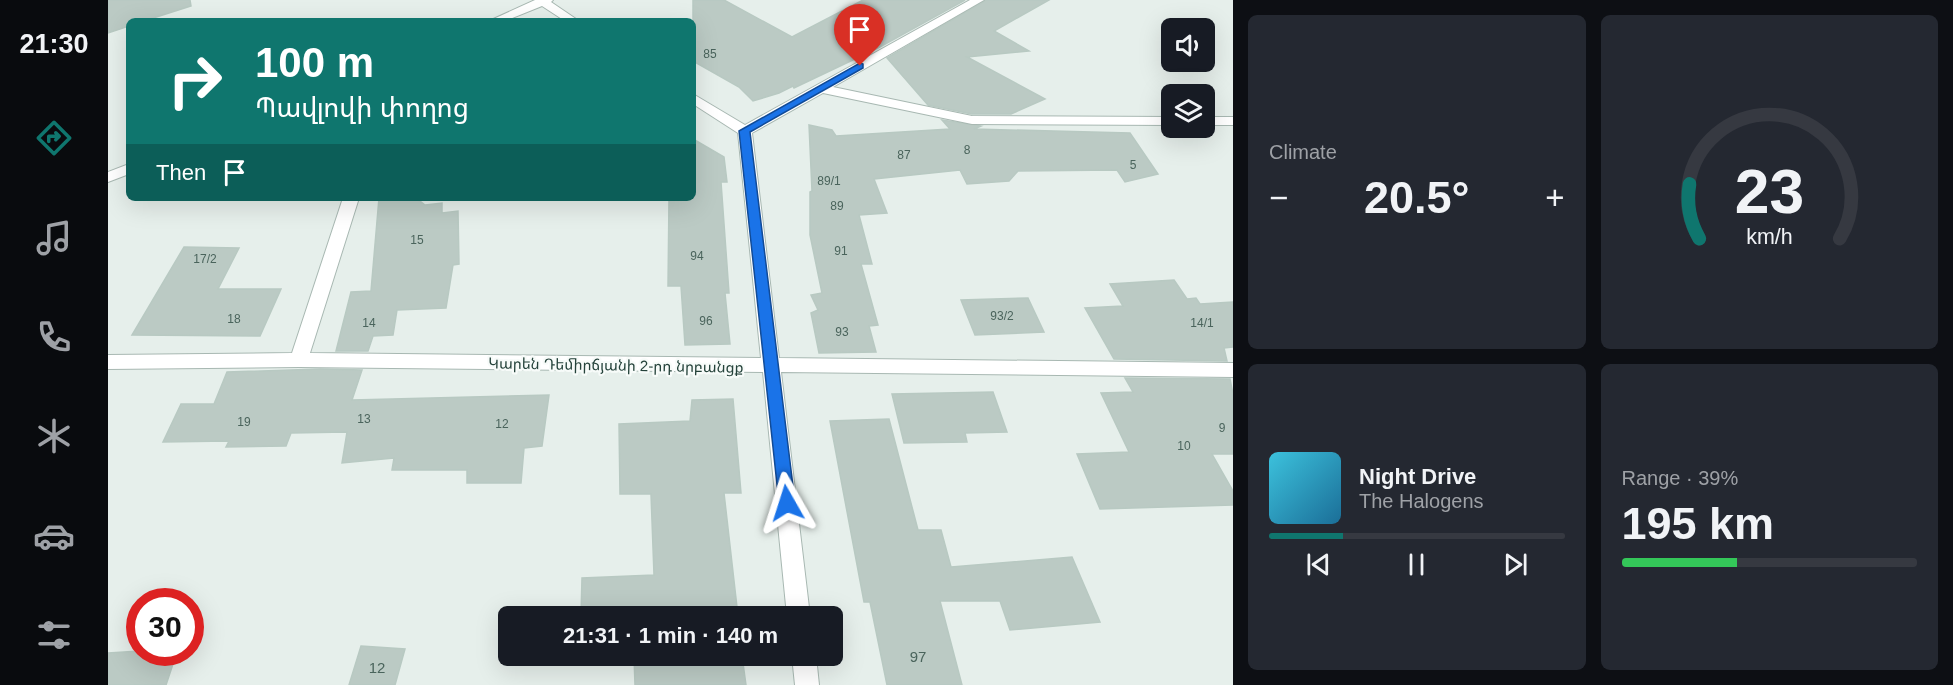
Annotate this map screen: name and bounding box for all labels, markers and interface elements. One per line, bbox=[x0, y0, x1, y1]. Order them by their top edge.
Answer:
pin bbox=[834, 4, 885, 66]
icon: arrive bbox=[843, 13, 876, 46]
map controls bbox=[1161, 18, 1215, 138]
button: sound bbox=[1161, 18, 1215, 72]
text: 21:30 bbox=[19, 29, 89, 59]
text: 100 m bbox=[255, 39, 374, 86]
icon: right bbox=[156, 42, 234, 120]
house number: 85 bbox=[703, 47, 717, 61]
button: layers bbox=[1161, 84, 1215, 138]
text: Պավլովի փողոց bbox=[255, 93, 469, 123]
icon: directions bbox=[33, 117, 75, 159]
text: Climate bbox=[1269, 141, 1337, 163]
house number: 8 bbox=[964, 143, 971, 157]
house number: 87 bbox=[897, 148, 911, 162]
icon: arrive bbox=[218, 156, 251, 189]
text: 23 bbox=[1735, 157, 1804, 226]
house number: 5 bbox=[1130, 158, 1137, 172]
text: Then bbox=[156, 160, 206, 185]
text: 20.5° bbox=[1364, 172, 1470, 223]
house number: 89/1 bbox=[817, 174, 841, 188]
text: − bbox=[1269, 179, 1288, 216]
text: + bbox=[1545, 179, 1565, 216]
house number: 89 bbox=[830, 199, 844, 213]
icon: music bbox=[33, 217, 75, 259]
text: km/h bbox=[1746, 225, 1792, 249]
house number: 15 bbox=[410, 233, 424, 247]
house number: 91 bbox=[834, 244, 848, 258]
house number: 94 bbox=[690, 249, 704, 263]
house number: 17/2 bbox=[193, 252, 217, 266]
house number: 93/2 bbox=[990, 309, 1014, 323]
house number: 18 bbox=[227, 312, 241, 326]
house number: 96 bbox=[699, 314, 713, 328]
icon: phone bbox=[33, 316, 75, 358]
house number: 14 bbox=[362, 316, 376, 330]
house number: 14/1 bbox=[1190, 316, 1214, 330]
house number: 93 bbox=[835, 325, 849, 339]
street label: Կարեն Դեմիրճյանի 2-րդ նրբանցք bbox=[488, 354, 744, 377]
house number: 13 bbox=[357, 412, 371, 426]
icon: climate bbox=[33, 415, 75, 457]
house number: 19 bbox=[237, 415, 251, 429]
house number: 12 bbox=[495, 417, 509, 431]
house number: 9 bbox=[1219, 421, 1226, 435]
house number: 10 bbox=[1177, 439, 1191, 453]
text: Night Drive bbox=[1359, 464, 1476, 489]
text: Range · 39% bbox=[1622, 467, 1738, 489]
position arrow bbox=[755, 471, 819, 535]
text: The Halogens bbox=[1359, 490, 1484, 512]
text: 195 km bbox=[1622, 498, 1774, 549]
icon: car bbox=[33, 515, 75, 557]
icon: previous bbox=[1302, 548, 1335, 581]
icon: pause bbox=[1400, 548, 1433, 581]
icon: next bbox=[1499, 548, 1532, 581]
speed limit sign: 30 bbox=[126, 588, 204, 666]
icon: filters bbox=[33, 614, 75, 656]
text: 21:31 · 1 min · 140 m bbox=[563, 623, 778, 648]
house number: 97 bbox=[910, 648, 926, 665]
house number: 12 bbox=[369, 659, 385, 676]

